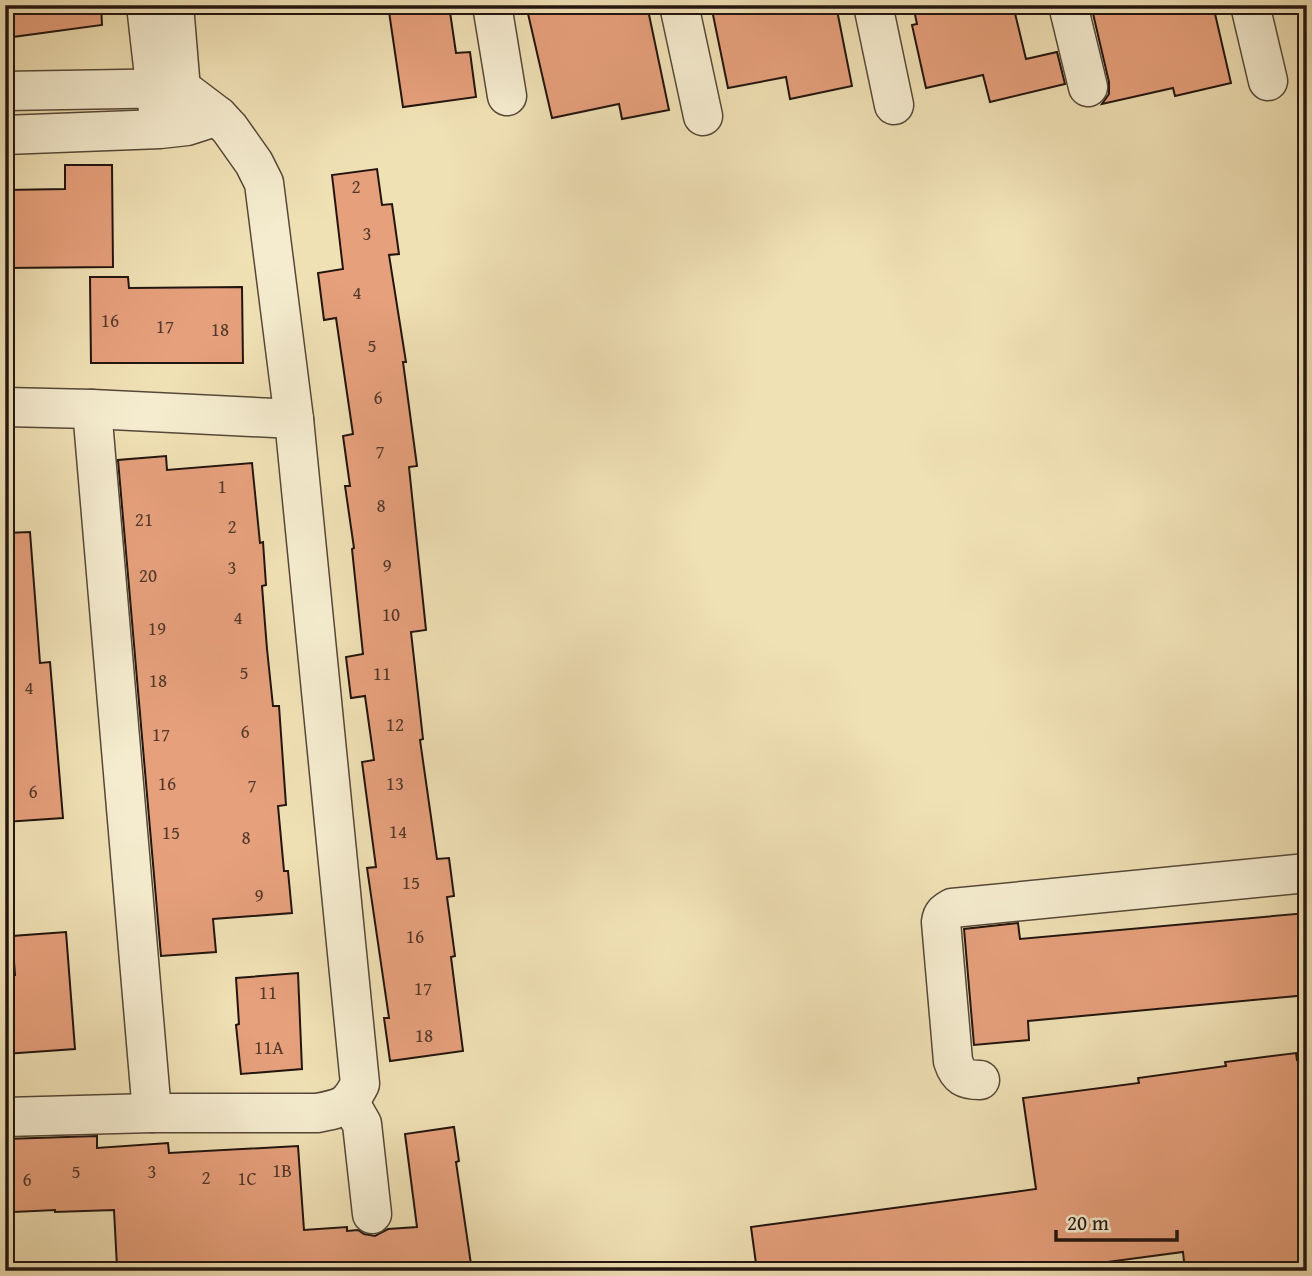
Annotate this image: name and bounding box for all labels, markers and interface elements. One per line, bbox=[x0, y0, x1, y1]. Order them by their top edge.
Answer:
house number: 2 bbox=[351, 172, 361, 200]
house number: 3 bbox=[362, 219, 372, 247]
house number: 4 bbox=[352, 278, 362, 306]
house number: 16 bbox=[101, 306, 119, 334]
house number: 17 bbox=[156, 312, 174, 340]
house number: 18 bbox=[211, 315, 229, 343]
house number: 5 bbox=[367, 331, 377, 359]
house number: 6 bbox=[373, 383, 383, 411]
house number: 7 bbox=[375, 437, 385, 465]
house number: 1 bbox=[217, 472, 227, 500]
house number: 8 bbox=[376, 491, 386, 519]
house number: 21 bbox=[135, 505, 153, 533]
house number: 2 bbox=[227, 512, 237, 540]
house number: 9 bbox=[382, 551, 392, 579]
house number: 3 bbox=[227, 553, 237, 581]
house number: 20 bbox=[139, 561, 157, 589]
house number: 10 bbox=[382, 600, 400, 628]
house number: 4 bbox=[233, 603, 243, 631]
house number: 19 bbox=[148, 614, 166, 642]
house number: 5 bbox=[239, 658, 249, 686]
house number: 11 bbox=[373, 659, 391, 687]
house number: 18 bbox=[149, 666, 167, 694]
house number: 4 bbox=[24, 673, 34, 701]
house number: 12 bbox=[386, 710, 404, 738]
house number: 6 bbox=[240, 717, 250, 745]
house number: 17 bbox=[152, 720, 170, 748]
house number: 16 bbox=[158, 769, 176, 797]
house number: 13 bbox=[386, 769, 404, 797]
house number: 7 bbox=[247, 771, 257, 799]
house number: 6 bbox=[28, 777, 38, 805]
house number: 14 bbox=[389, 817, 407, 845]
house number: 15 bbox=[162, 818, 180, 846]
house number: 8 bbox=[241, 823, 251, 851]
house number: 15 bbox=[402, 868, 420, 896]
house number: 9 bbox=[254, 881, 264, 909]
house number: 16 bbox=[406, 922, 424, 950]
house number: 17 bbox=[414, 974, 432, 1002]
house number: 11 bbox=[259, 978, 277, 1006]
house number: 18 bbox=[415, 1021, 433, 1049]
house number: 11A bbox=[254, 1033, 284, 1061]
house number: 1B bbox=[272, 1156, 292, 1184]
house number: 5 bbox=[71, 1157, 81, 1185]
house number: 3 bbox=[147, 1157, 157, 1185]
house number: 2 bbox=[201, 1163, 211, 1191]
house number: 1C bbox=[237, 1164, 257, 1192]
house number: 6 bbox=[22, 1165, 32, 1193]
scale bar bbox=[1056, 1199, 1177, 1243]
text: 20 m bbox=[1067, 1207, 1109, 1238]

